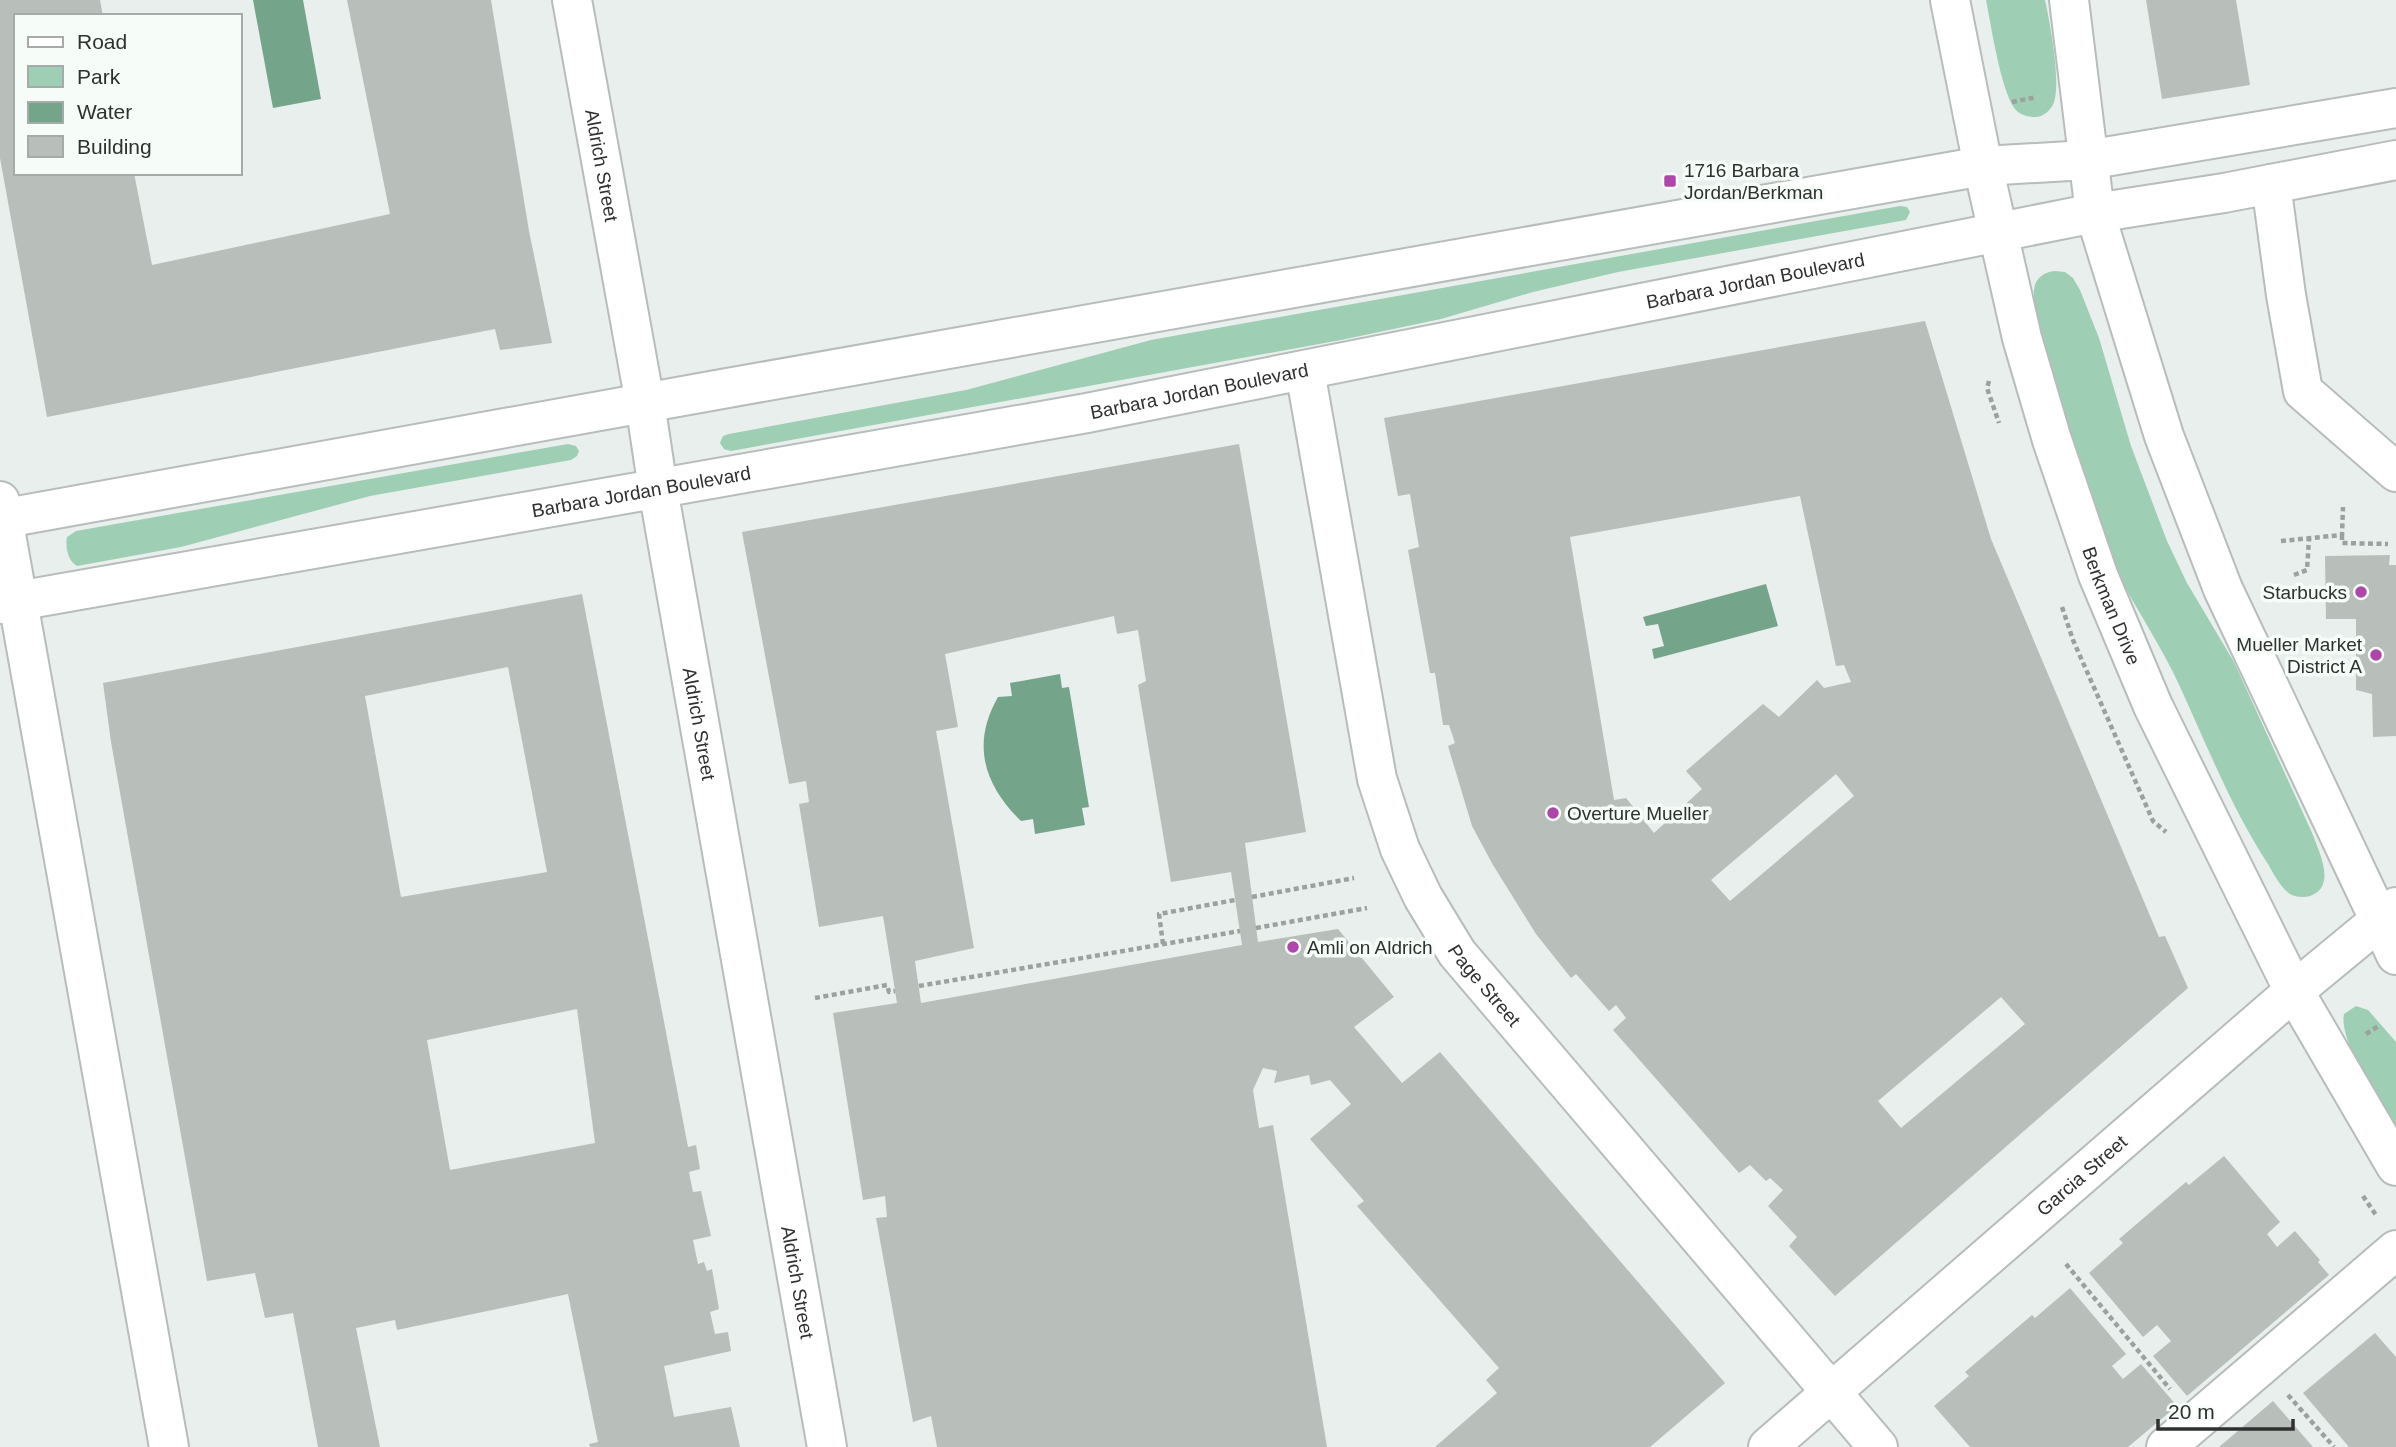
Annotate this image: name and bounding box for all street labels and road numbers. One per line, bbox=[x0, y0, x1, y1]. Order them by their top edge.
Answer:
street label: Aldrich Street bbox=[581, 107, 622, 224]
street label: Barbara Jordan Boulevard bbox=[1644, 249, 1866, 313]
street label: Barbara Jordan Boulevard bbox=[1088, 359, 1310, 423]
street label: Barbara Jordan Boulevard bbox=[530, 462, 752, 521]
street label: Berkman Drive bbox=[2078, 544, 2145, 668]
street label: Aldrich Street bbox=[679, 666, 719, 783]
street label: Page Street bbox=[1443, 941, 1525, 1031]
street label: Garcia Street bbox=[2033, 1130, 2132, 1220]
street label: Aldrich Street bbox=[777, 1224, 818, 1341]

